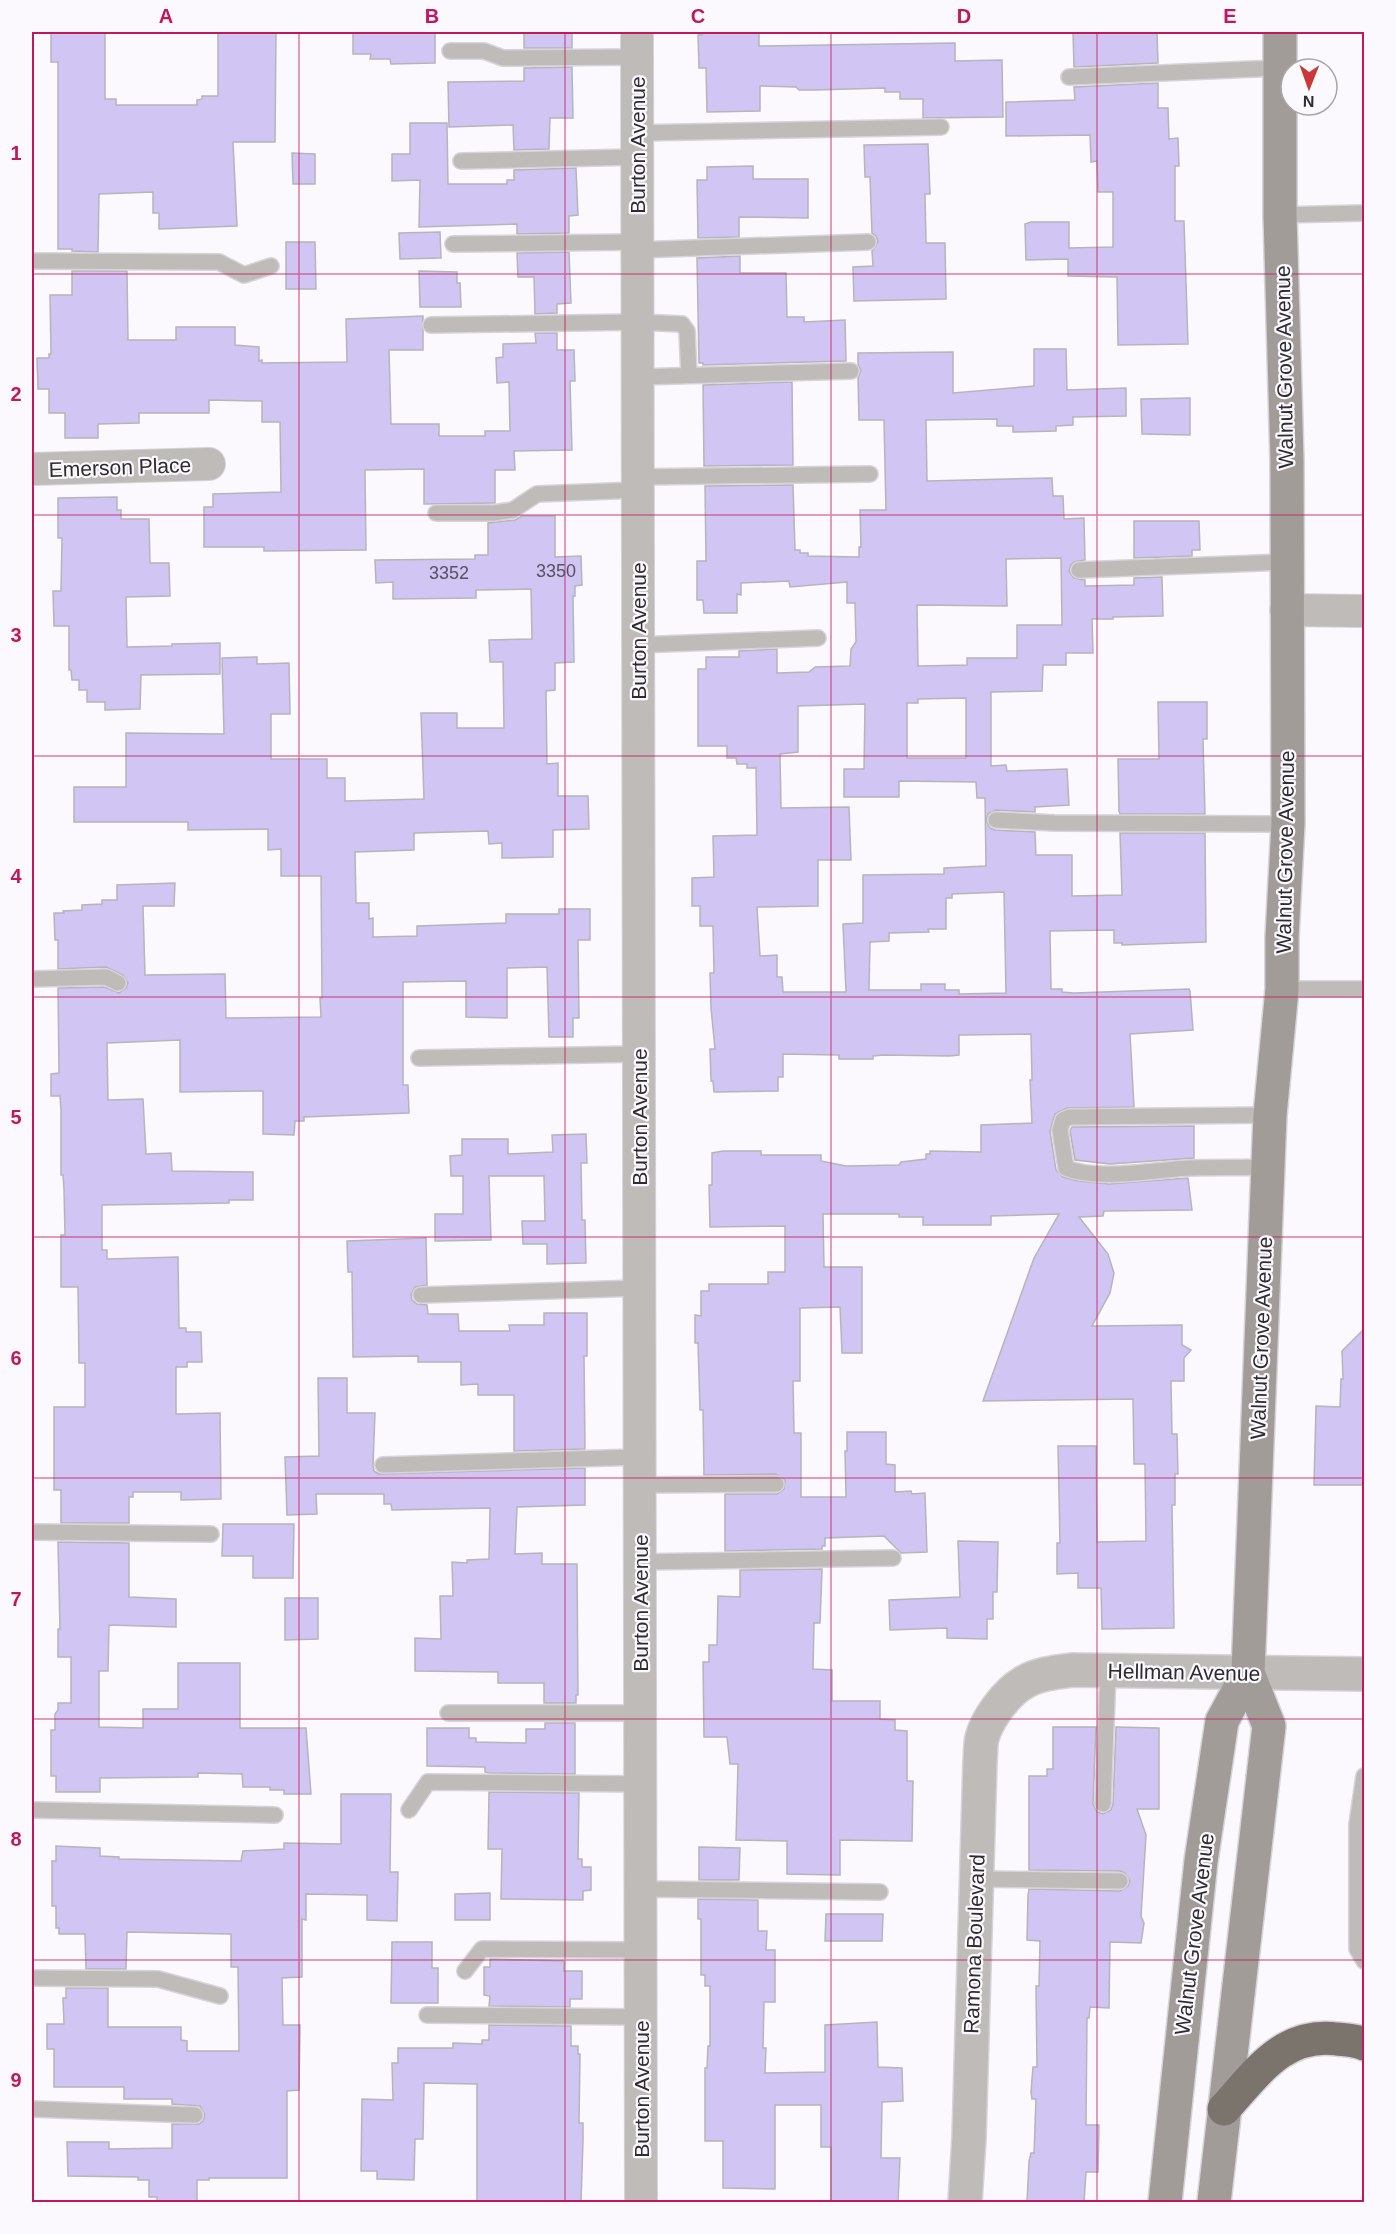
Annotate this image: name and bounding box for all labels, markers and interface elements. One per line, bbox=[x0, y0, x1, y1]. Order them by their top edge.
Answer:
text: A bbox=[159, 5, 173, 27]
text: B bbox=[425, 5, 439, 27]
text: C bbox=[691, 5, 705, 27]
text: D bbox=[957, 5, 971, 27]
text: E bbox=[1223, 5, 1237, 27]
north arrow bbox=[1279, 57, 1339, 117]
street label: Burton Avenue bbox=[626, 76, 649, 214]
text: N bbox=[1303, 93, 1315, 110]
text: 1 bbox=[10, 142, 22, 164]
street label: Walnut Grove Avenue bbox=[1271, 265, 1297, 469]
text: 2 bbox=[10, 383, 22, 405]
street label: Emerson Place bbox=[48, 453, 192, 481]
house number: 3350 bbox=[536, 561, 576, 581]
street label: Burton Avenue bbox=[627, 562, 650, 700]
house number: 3352 bbox=[429, 563, 469, 583]
text: 3 bbox=[10, 624, 22, 646]
street label: Walnut Grove Avenue bbox=[1272, 750, 1298, 954]
text: 4 bbox=[10, 865, 22, 887]
street label: Burton Avenue bbox=[628, 1048, 651, 1186]
text: 5 bbox=[10, 1106, 22, 1128]
street label: Walnut Grove Avenue bbox=[1246, 1236, 1276, 1440]
text: 6 bbox=[10, 1347, 22, 1369]
street label: Burton Avenue bbox=[629, 1534, 652, 1672]
text: 7 bbox=[10, 1588, 22, 1610]
street label: Hellman Avenue bbox=[1108, 1659, 1260, 1685]
text: 8 bbox=[10, 1828, 22, 1850]
street label: Walnut Grove Avenue bbox=[1170, 1832, 1218, 2036]
street label: Ramona Boulevard bbox=[959, 1854, 989, 2034]
street label: Burton Avenue bbox=[630, 2020, 653, 2158]
text: 9 bbox=[10, 2069, 22, 2091]

